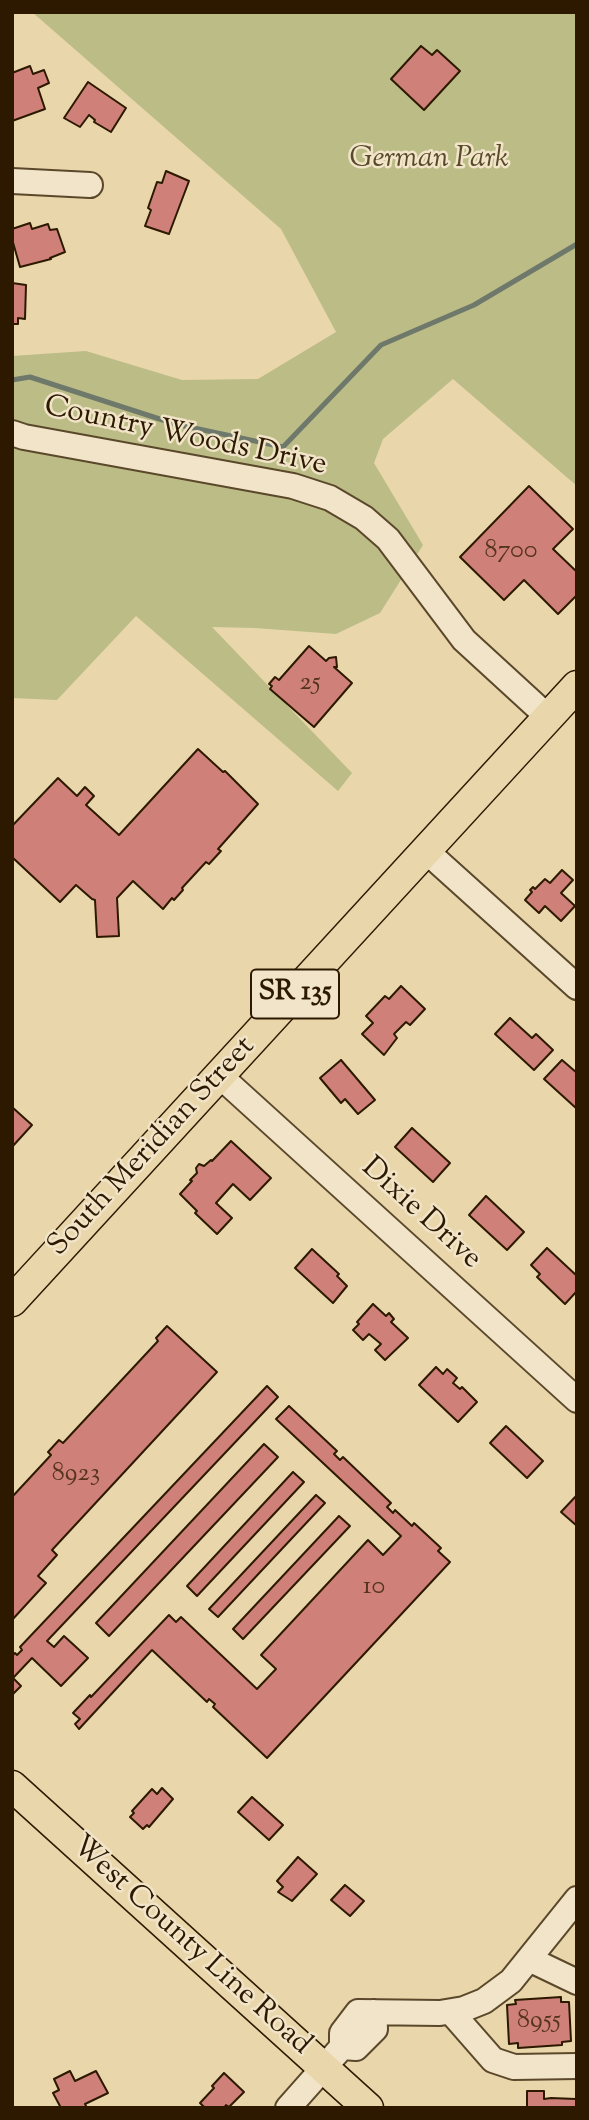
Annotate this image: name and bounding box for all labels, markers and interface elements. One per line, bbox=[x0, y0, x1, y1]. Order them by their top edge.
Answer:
park label: German Park bbox=[349, 143, 509, 179]
street label: Country Woods Drive bbox=[40, 390, 330, 486]
house number: 8700 bbox=[484, 537, 538, 569]
house number: 25 bbox=[299, 669, 321, 701]
road number: SR 135 bbox=[251, 970, 339, 1018]
street label: South Meridian Street bbox=[42, 1031, 264, 1265]
street label: Dixie Drive bbox=[352, 1152, 488, 1278]
house number: 8923 bbox=[52, 1460, 100, 1492]
house number: 10 bbox=[363, 1573, 385, 1605]
street label: West County Line Road bbox=[63, 1830, 317, 2064]
house number: 8955 bbox=[517, 2007, 561, 2039]

